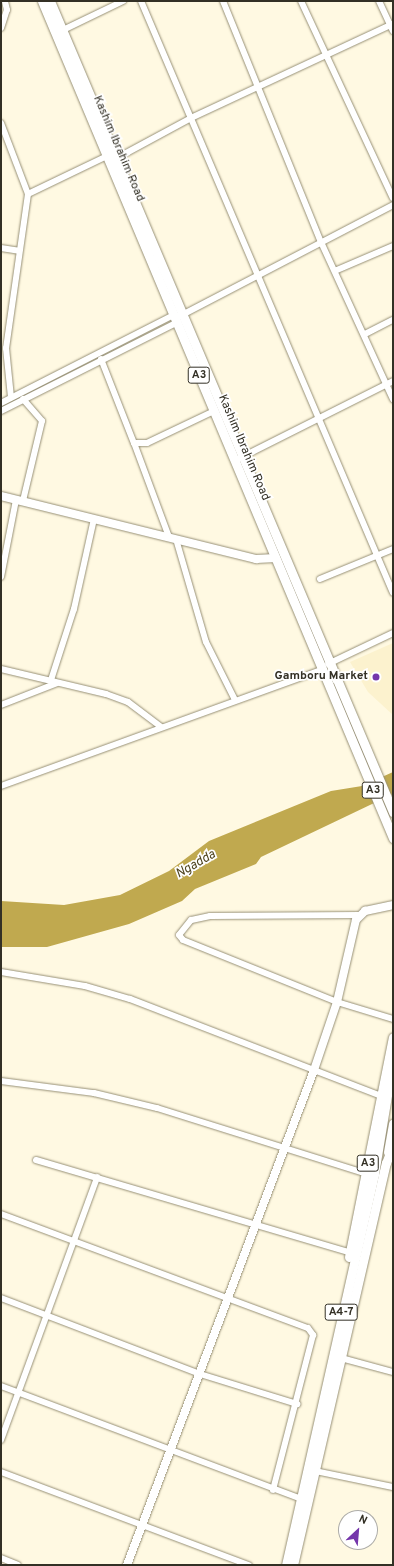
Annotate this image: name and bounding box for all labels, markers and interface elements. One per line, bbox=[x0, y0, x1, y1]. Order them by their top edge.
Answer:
street label: Kashim Ibrahim Road bbox=[89, 94, 147, 204]
road number: A3 bbox=[187, 366, 211, 384]
street label: Kashim Ibrahim Road bbox=[214, 393, 272, 503]
place label: Gamboru Market bbox=[275, 670, 368, 684]
marker: Gamboru Market bbox=[371, 672, 381, 682]
road number: A3 bbox=[361, 781, 385, 799]
water label: Ngadda bbox=[173, 847, 219, 883]
road number: A3 bbox=[356, 1154, 380, 1172]
road number: A4-7 bbox=[324, 1303, 358, 1321]
north arrow bbox=[338, 1510, 378, 1550]
text: N bbox=[356, 1512, 369, 1528]

